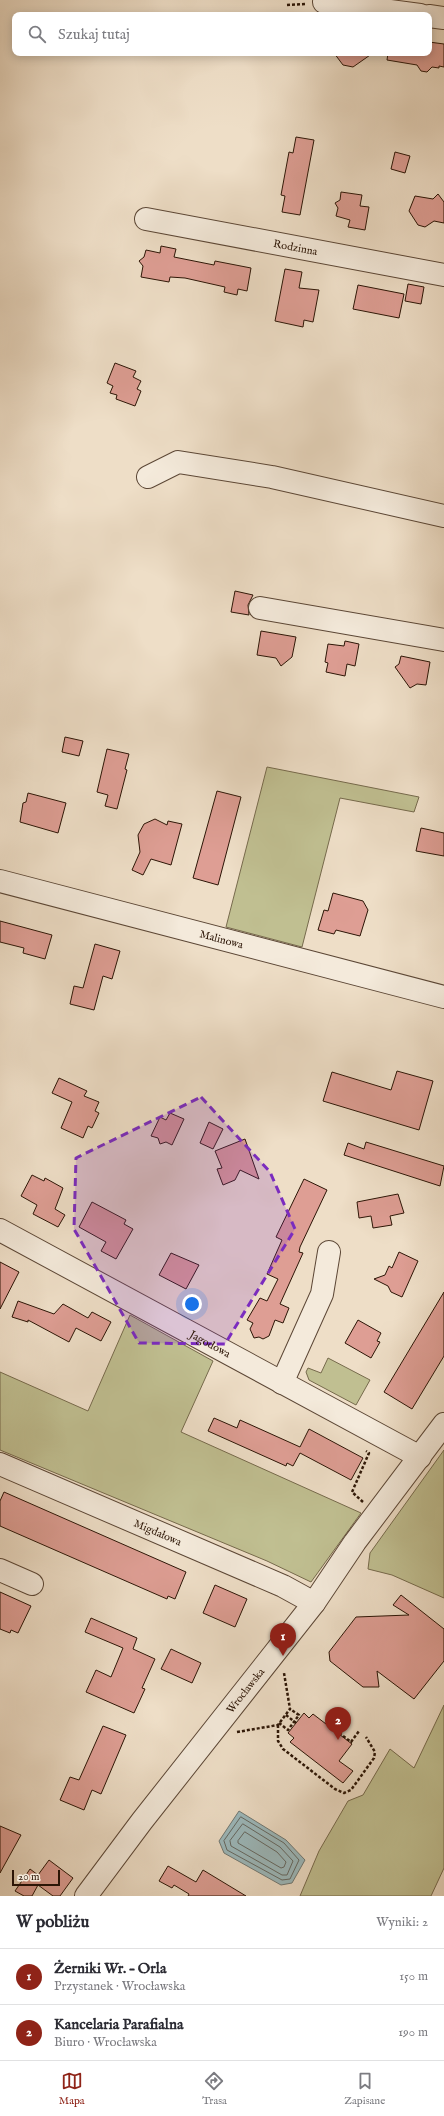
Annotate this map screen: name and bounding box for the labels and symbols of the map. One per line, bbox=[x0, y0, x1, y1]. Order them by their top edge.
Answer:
street label: Rodzinna bbox=[272, 237, 319, 259]
street label: Malinowa bbox=[198, 927, 245, 952]
your location bbox=[182, 1294, 202, 1314]
street label: Jagodowa bbox=[185, 1327, 233, 1361]
street label: Migdałowa bbox=[132, 1517, 184, 1550]
pin: 1 bbox=[270, 1623, 296, 1656]
street label: Wrocławska bbox=[224, 1665, 268, 1717]
pin: 2 bbox=[325, 1707, 351, 1740]
scale bar bbox=[12, 1868, 60, 1887]

